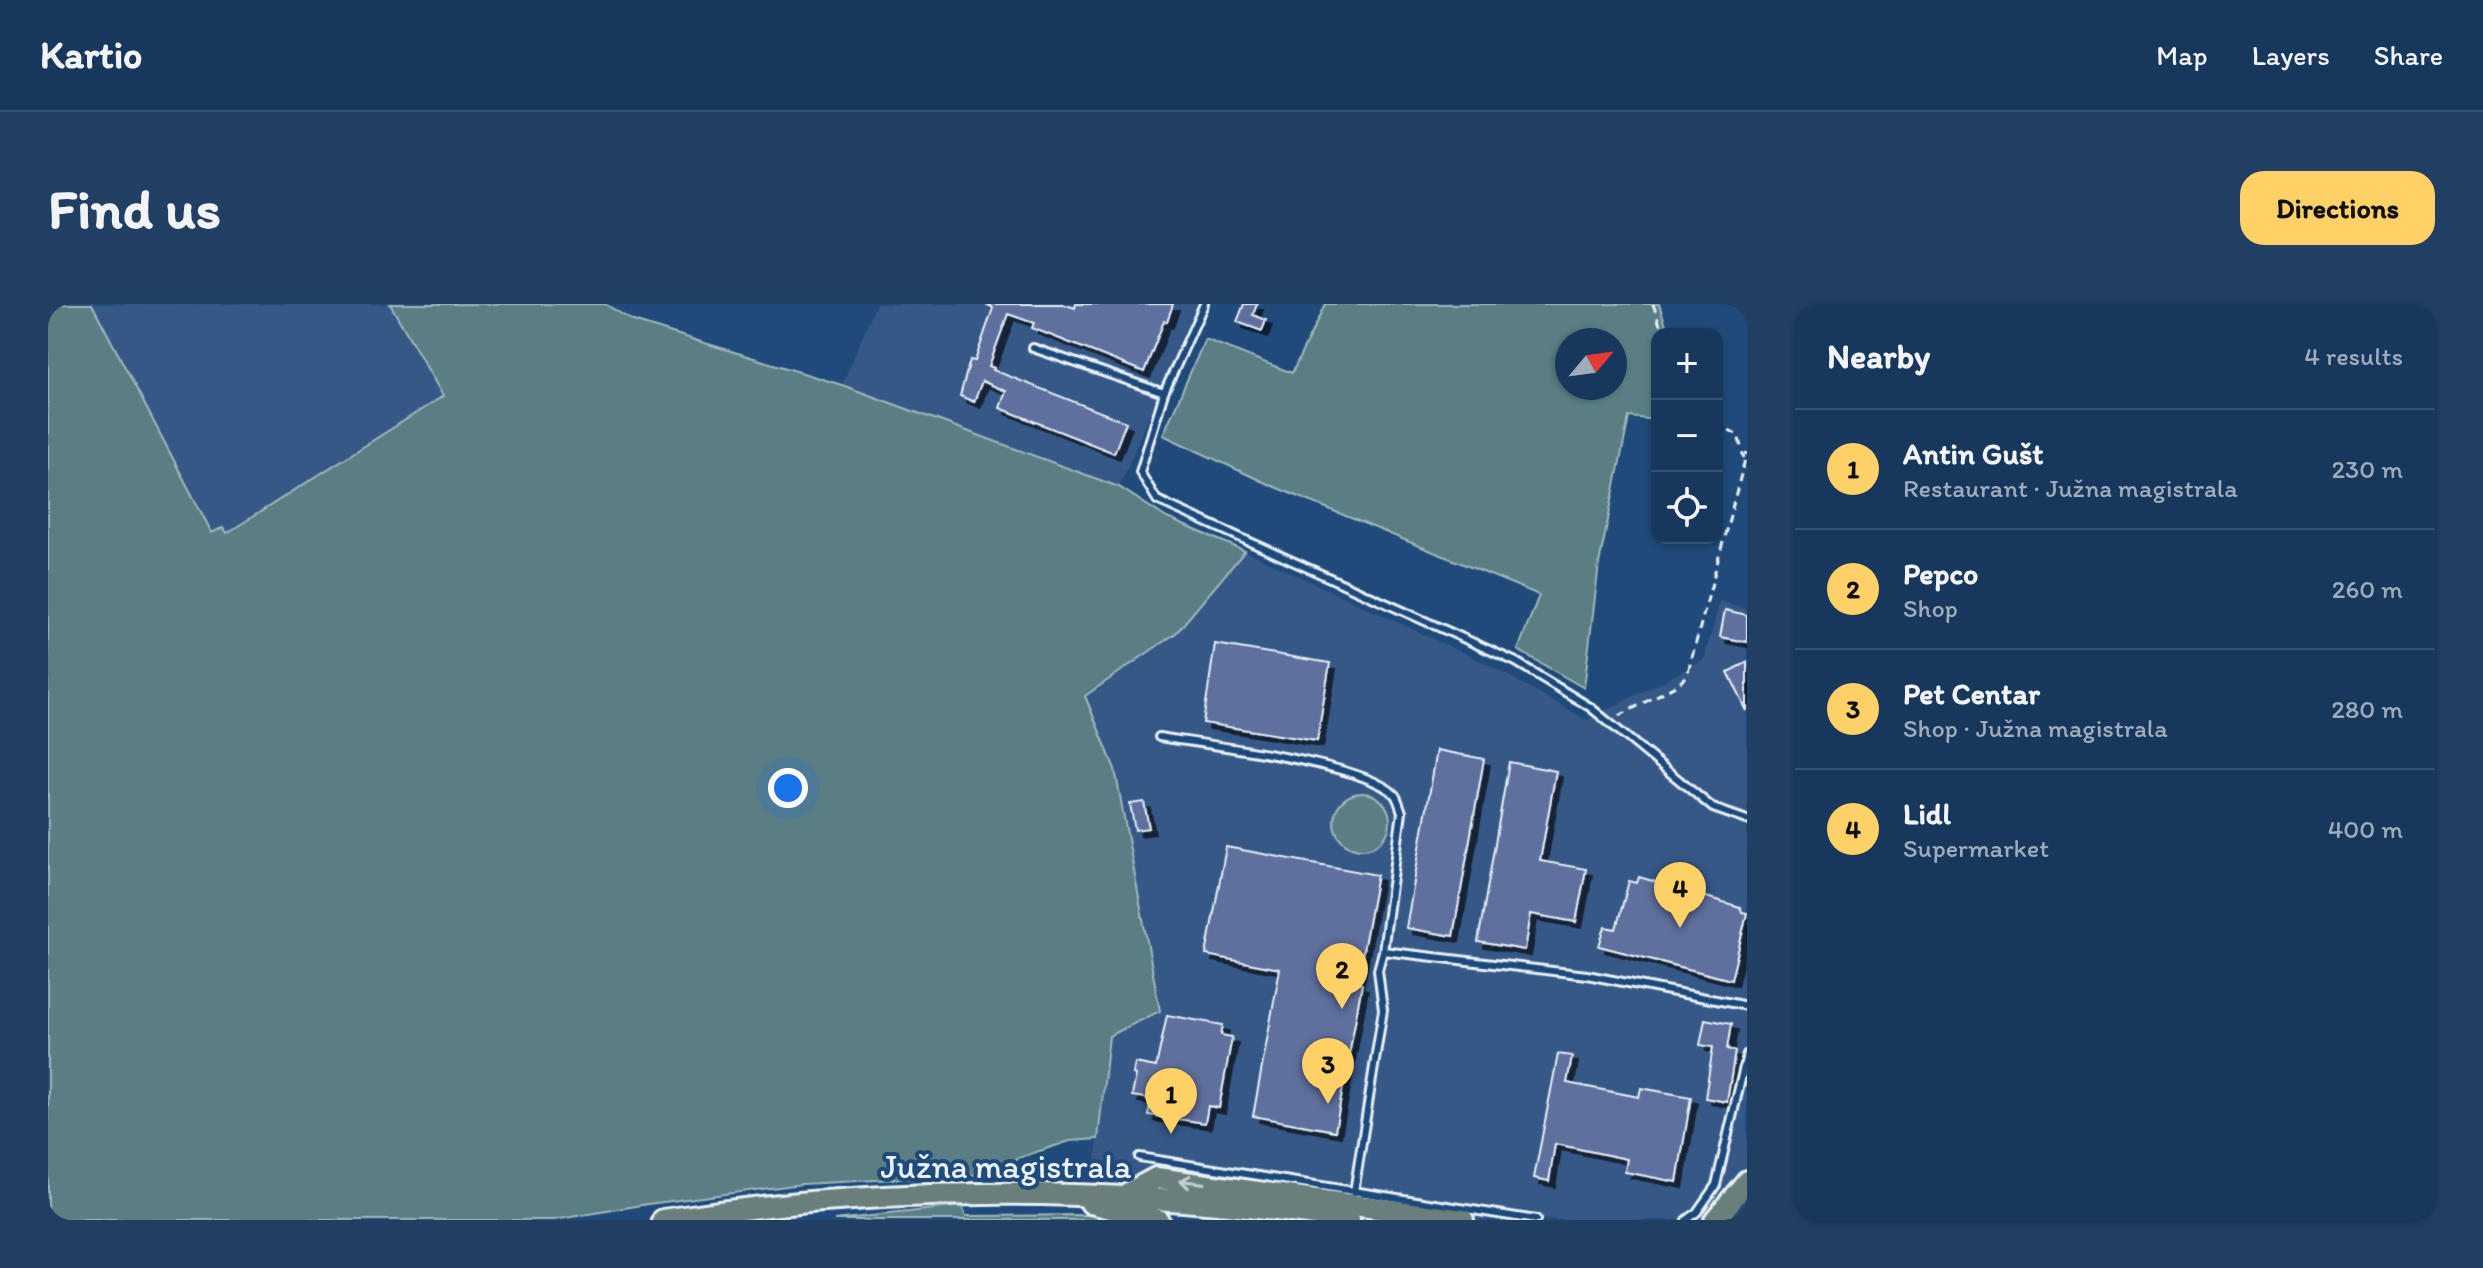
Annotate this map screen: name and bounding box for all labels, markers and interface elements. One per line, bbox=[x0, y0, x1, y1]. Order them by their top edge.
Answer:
text: Kartio bbox=[40, 32, 142, 78]
text: Map bbox=[2156, 38, 2208, 72]
text: Layers bbox=[2252, 38, 2330, 72]
text: Share bbox=[2374, 38, 2443, 72]
button: Directions bbox=[2240, 171, 2435, 245]
text: Find us bbox=[48, 175, 221, 242]
north arrow bbox=[1555, 328, 1627, 400]
map controls bbox=[1651, 328, 1723, 544]
button: + bbox=[1651, 328, 1723, 400]
text: Nearby bbox=[1827, 336, 1930, 377]
text: 4 results bbox=[2304, 340, 2403, 372]
button: − bbox=[1651, 400, 1723, 472]
text: Antin Gušt bbox=[1903, 435, 2044, 472]
text: 1 bbox=[1847, 453, 1859, 485]
text: 230 m bbox=[2331, 453, 2403, 485]
button: locate bbox=[1651, 472, 1723, 544]
text: Restaurant · Južna magistrala bbox=[1903, 472, 2238, 504]
text: Pepco bbox=[1903, 555, 1978, 592]
text: 2 bbox=[1846, 573, 1860, 605]
text: 260 m bbox=[2332, 573, 2403, 605]
text: Shop bbox=[1903, 592, 1958, 624]
text: Pet Centar bbox=[1903, 675, 2040, 712]
text: 3 bbox=[1846, 693, 1860, 725]
text: 280 m bbox=[2331, 693, 2403, 725]
text: Shop · Južna magistrala bbox=[1903, 712, 2168, 744]
your location bbox=[768, 768, 808, 808]
text: Lidl bbox=[1903, 795, 1951, 832]
text: 4 bbox=[1845, 813, 1861, 845]
text: 400 m bbox=[2328, 813, 2403, 845]
text: Supermarket bbox=[1903, 832, 2049, 864]
pin: 4 bbox=[1654, 862, 1706, 928]
pin: 2 bbox=[1316, 943, 1368, 1009]
pin: 3 bbox=[1302, 1038, 1354, 1104]
pin: 1 bbox=[1145, 1068, 1197, 1134]
street label: Južna magistrala bbox=[880, 1146, 1132, 1187]
one-way arrow bbox=[1180, 1174, 1205, 1189]

